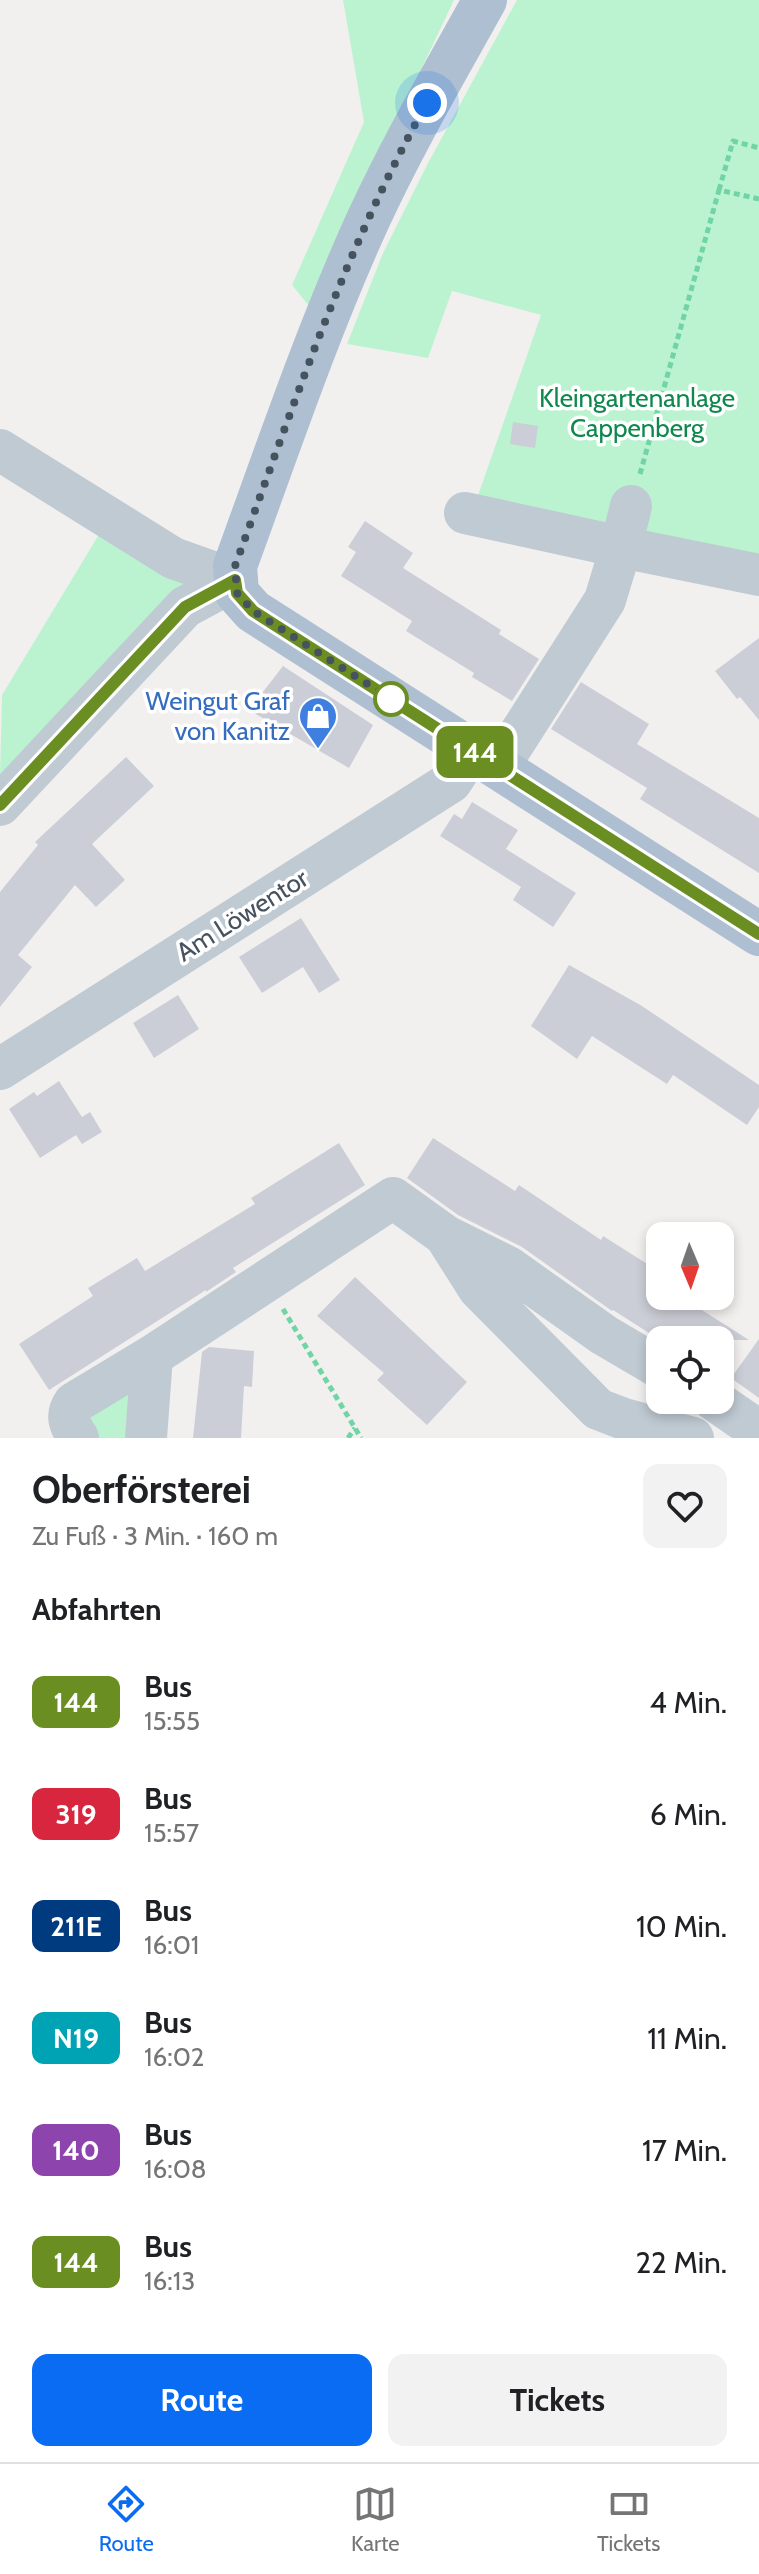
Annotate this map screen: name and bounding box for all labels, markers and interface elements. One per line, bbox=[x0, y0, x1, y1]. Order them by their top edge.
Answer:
your location bbox=[407, 83, 447, 123]
park label: Kleingartenanlage Cappenberg bbox=[539, 382, 735, 444]
unlabelled marker bbox=[374, 682, 408, 716]
place label: Weingut Graf von Kanitz bbox=[146, 685, 290, 747]
shop icon: Weingut Graf von Kanitz bbox=[297, 695, 339, 750]
line badge: 144 bbox=[429, 726, 521, 778]
text: 144 bbox=[452, 735, 498, 769]
street label: Am Löwentor bbox=[170, 862, 314, 968]
north arrow bbox=[646, 1222, 734, 1310]
map controls bbox=[646, 1222, 734, 1414]
button: locate bbox=[646, 1326, 734, 1414]
button: heart bbox=[643, 1464, 727, 1548]
text: Oberförsterei bbox=[32, 1466, 251, 1513]
text: Zu Fuß · 3 Min. · 160 m bbox=[32, 1520, 278, 1552]
text: Abfahrten bbox=[32, 1591, 162, 1628]
text: Bus bbox=[144, 1668, 192, 1705]
text: 4 Min. bbox=[649, 1684, 727, 1721]
text: 144 bbox=[53, 1685, 99, 1719]
text: 15:55 bbox=[144, 1705, 200, 1737]
text: Bus bbox=[144, 1780, 192, 1817]
text: 6 Min. bbox=[650, 1796, 727, 1833]
text: 319 bbox=[55, 1797, 97, 1831]
text: 15:57 bbox=[144, 1817, 199, 1849]
text: Bus bbox=[144, 1892, 192, 1929]
text: 10 Min. bbox=[636, 1908, 727, 1945]
text: 211E bbox=[50, 1909, 102, 1943]
text: 16:01 bbox=[144, 1929, 199, 1961]
text: Bus bbox=[144, 2004, 192, 2041]
text: 11 Min. bbox=[647, 2020, 727, 2057]
text: N19 bbox=[53, 2021, 99, 2055]
text: 16:02 bbox=[144, 2041, 204, 2073]
text: Bus bbox=[144, 2116, 192, 2153]
text: 17 Min. bbox=[642, 2132, 727, 2169]
text: 140 bbox=[52, 2133, 100, 2167]
text: 16:08 bbox=[144, 2153, 207, 2185]
text: Bus bbox=[144, 2228, 192, 2265]
text: 22 Min. bbox=[635, 2244, 727, 2281]
text: 144 bbox=[53, 2245, 99, 2279]
text: 16:13 bbox=[144, 2265, 195, 2297]
button: Route bbox=[32, 2354, 372, 2446]
button: Tickets bbox=[388, 2354, 727, 2446]
tab: Route bbox=[99, 2482, 154, 2557]
tab: Karte bbox=[351, 2482, 400, 2557]
tab: Tickets bbox=[597, 2482, 660, 2557]

